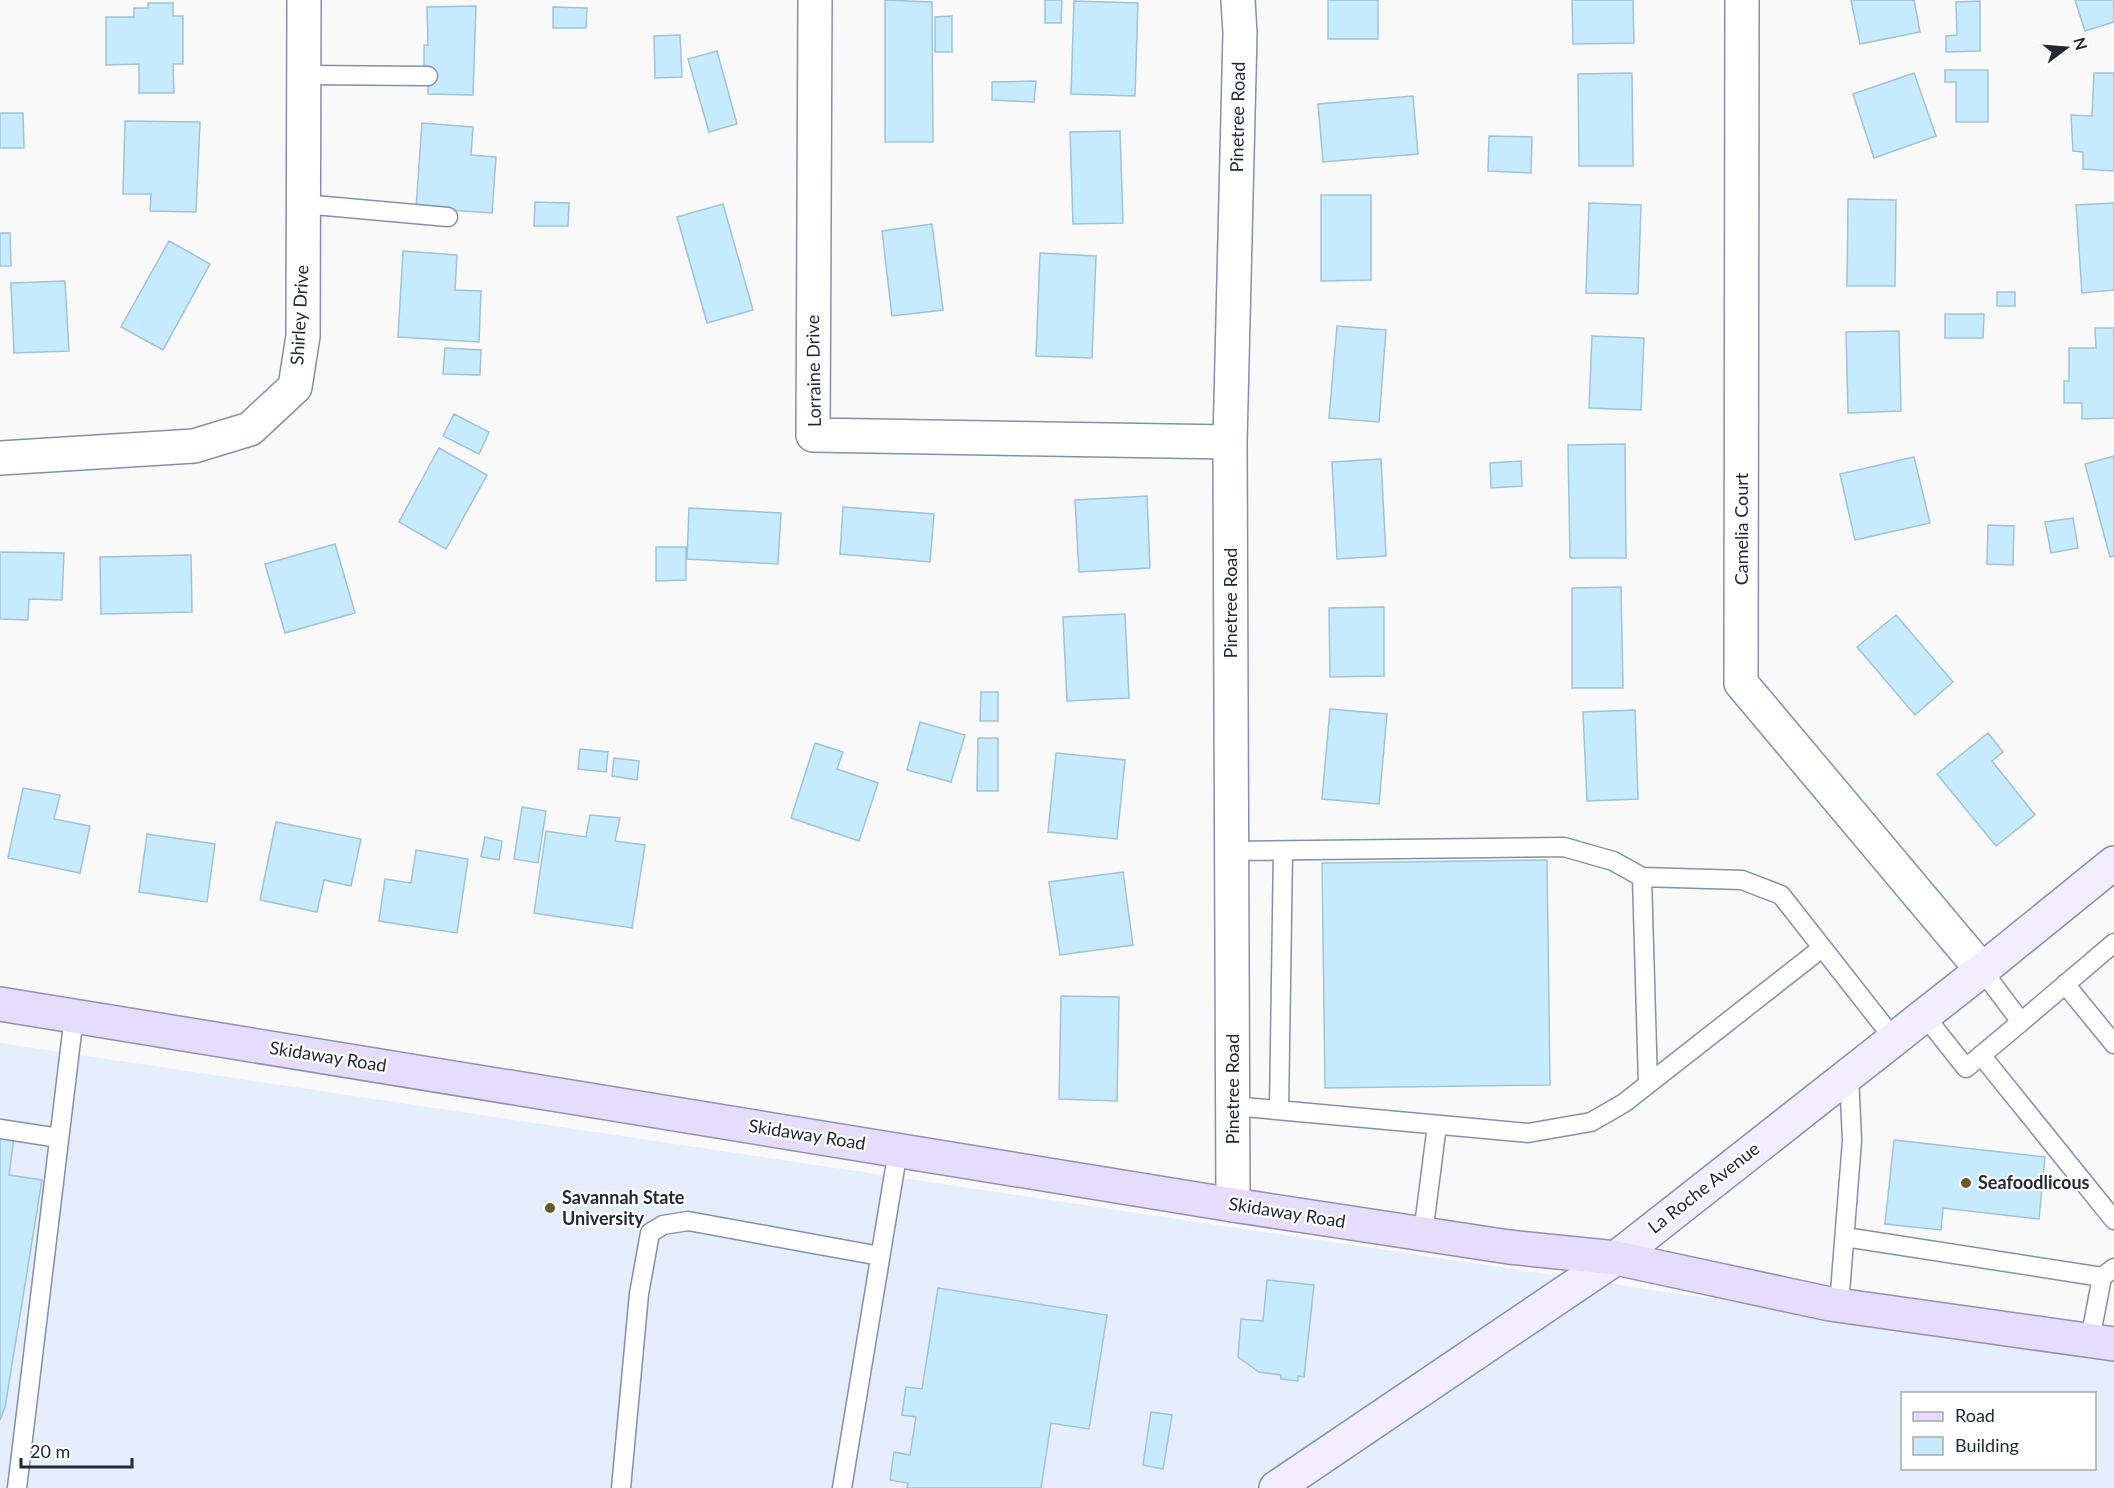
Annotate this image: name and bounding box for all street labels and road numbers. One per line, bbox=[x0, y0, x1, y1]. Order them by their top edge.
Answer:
street label: Pinetree Road bbox=[1225, 61, 1249, 173]
street label: Shirley Drive bbox=[285, 264, 313, 366]
street label: Lorraine Drive bbox=[801, 315, 825, 427]
street label: Camelia Court bbox=[1730, 472, 1752, 585]
street label: Pinetree Road bbox=[1219, 548, 1241, 658]
street label: Pinetree Road bbox=[1221, 1034, 1243, 1144]
street label: Skidaway Road bbox=[268, 1036, 388, 1076]
street label: Skidaway Road bbox=[747, 1114, 867, 1154]
street label: La Roche Avenue bbox=[1643, 1137, 1764, 1238]
street label: Skidaway Road bbox=[1227, 1192, 1347, 1232]

